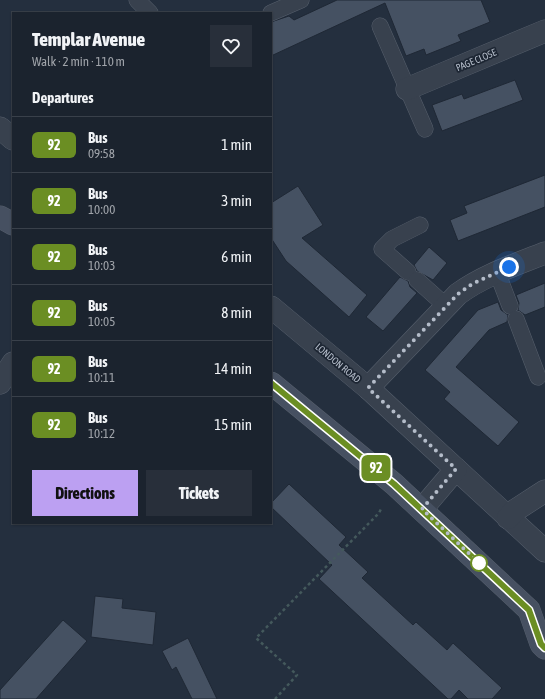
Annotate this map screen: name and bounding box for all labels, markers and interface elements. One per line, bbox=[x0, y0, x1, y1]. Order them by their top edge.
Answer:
button: heart bbox=[210, 25, 252, 67]
text: Templar Avenue bbox=[32, 28, 145, 50]
street label: PAGE CLOSE bbox=[454, 46, 499, 73]
text: Walk · 2 min · 110 m bbox=[32, 54, 125, 69]
text: Departures bbox=[32, 89, 94, 106]
text: Bus bbox=[88, 129, 108, 146]
text: 1 min bbox=[221, 136, 252, 153]
text: 92 bbox=[47, 137, 61, 153]
text: 09:58 bbox=[88, 146, 115, 161]
text: Bus bbox=[88, 185, 108, 202]
text: 3 min bbox=[221, 192, 252, 209]
text: 92 bbox=[47, 193, 61, 209]
text: 10:00 bbox=[88, 202, 115, 217]
text: Bus bbox=[88, 241, 108, 258]
text: 6 min bbox=[221, 248, 252, 265]
text: 92 bbox=[47, 249, 61, 265]
your location bbox=[499, 257, 519, 277]
text: 10:03 bbox=[88, 258, 115, 273]
text: Bus bbox=[88, 297, 108, 314]
text: 8 min bbox=[221, 304, 252, 321]
text: 92 bbox=[47, 305, 61, 321]
text: 10:05 bbox=[88, 314, 115, 329]
street label: LONDON ROAD bbox=[313, 341, 363, 385]
text: Bus bbox=[88, 353, 108, 370]
text: 14 min bbox=[214, 360, 252, 377]
text: 92 bbox=[47, 361, 61, 377]
text: 10:11 bbox=[88, 370, 115, 385]
text: Bus bbox=[88, 409, 108, 426]
text: 15 min bbox=[214, 416, 252, 433]
text: 92 bbox=[47, 417, 61, 433]
text: 10:12 bbox=[88, 426, 115, 441]
line badge: 92 bbox=[358, 455, 394, 481]
text: 92 bbox=[369, 460, 383, 476]
button: Directions bbox=[32, 470, 138, 516]
button: Tickets bbox=[146, 470, 252, 516]
unlabelled marker bbox=[470, 554, 488, 572]

